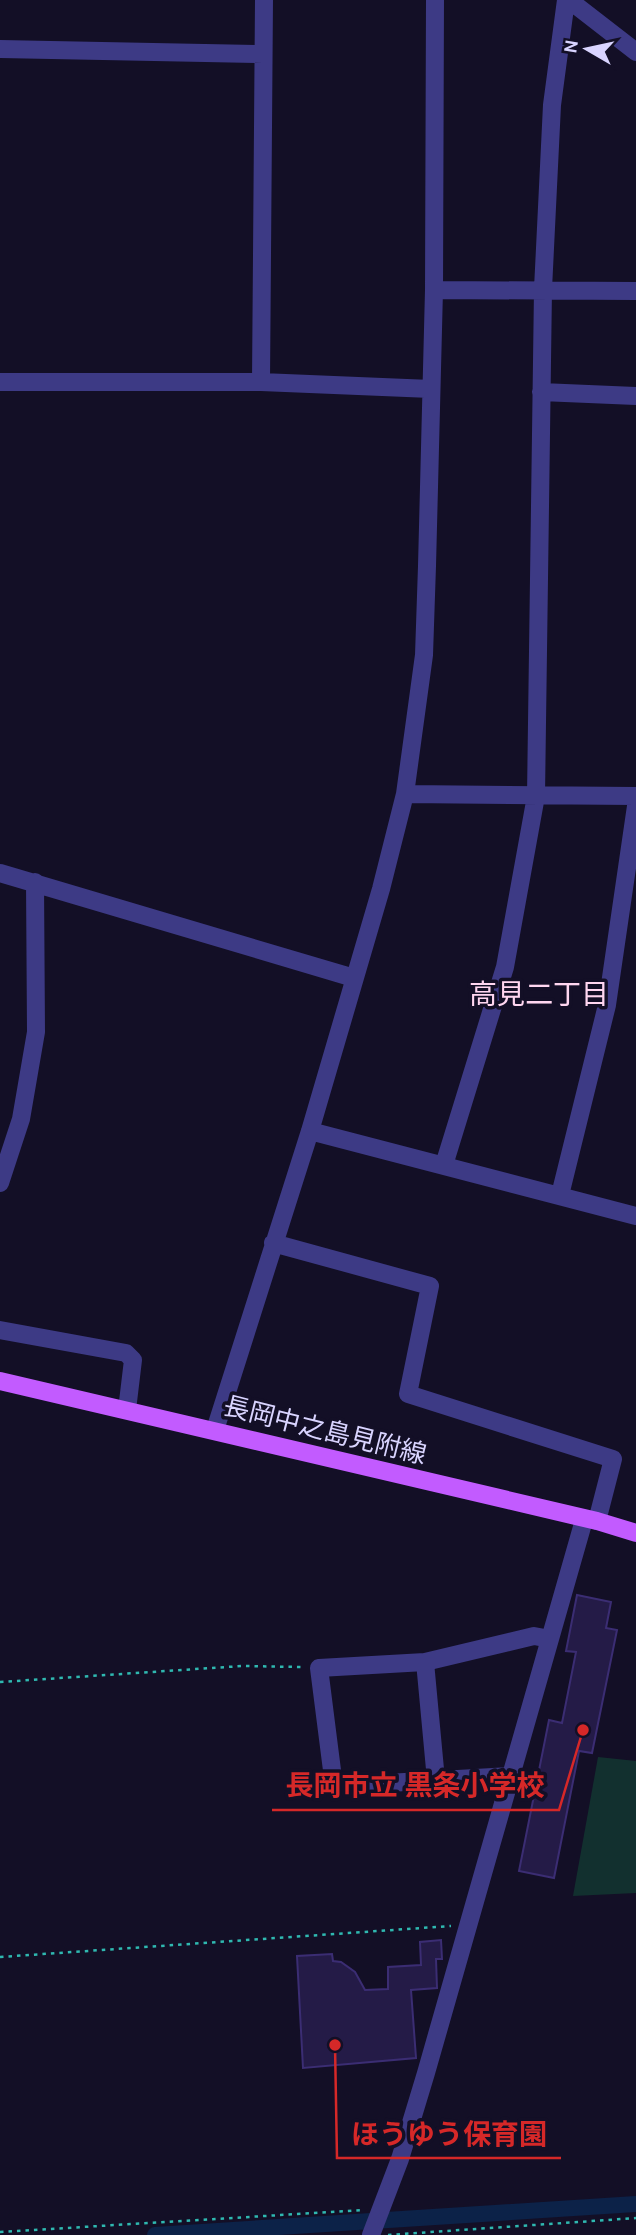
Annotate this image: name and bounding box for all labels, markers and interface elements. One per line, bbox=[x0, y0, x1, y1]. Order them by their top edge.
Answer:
north arrow bbox=[552, 14, 622, 84]
text: N bbox=[559, 38, 583, 55]
district label: 高見二丁目 bbox=[469, 978, 609, 1011]
street label: 長岡中之島見附線 bbox=[220, 1390, 430, 1471]
callout: 長岡市立 黒条小学校 bbox=[272, 1761, 559, 1810]
text: 長岡市立 黒条小学校 bbox=[285, 1769, 545, 1802]
callout: ほうゆう保育園 bbox=[337, 2109, 561, 2158]
text: ほうゆう保育園 bbox=[351, 2118, 547, 2151]

